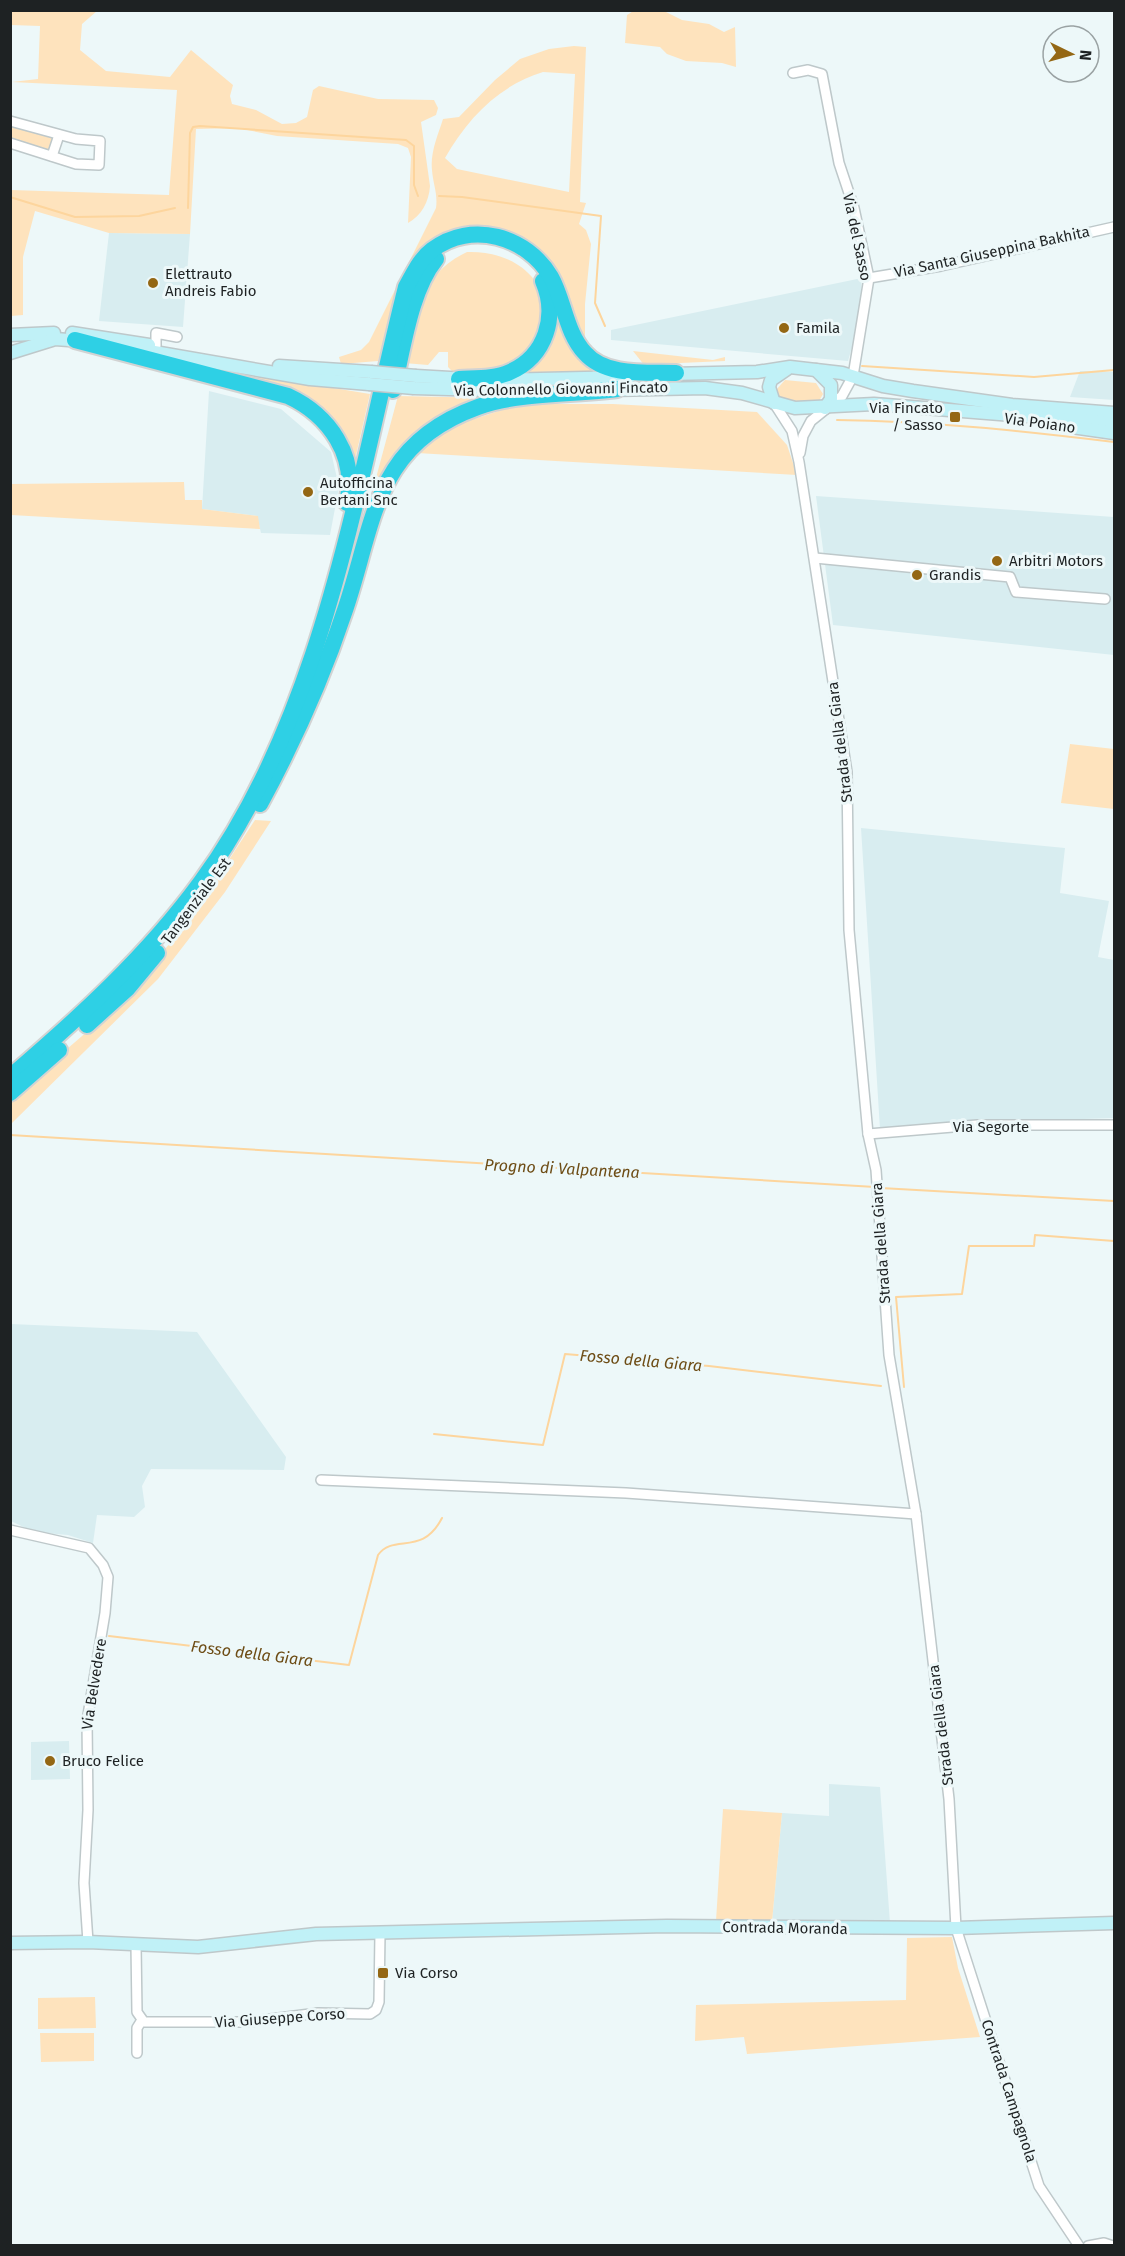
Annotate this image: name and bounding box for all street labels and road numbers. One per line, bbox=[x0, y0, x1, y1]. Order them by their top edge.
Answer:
street label: Via del Sasso bbox=[839, 192, 875, 282]
street label: Via Santa Giuseppina Bakhita bbox=[893, 222, 1091, 282]
street label: Via Colonnello Giovanni Fincato bbox=[454, 378, 668, 400]
street label: Via Poiano bbox=[1003, 409, 1077, 437]
street label: Strada della Giara bbox=[824, 681, 856, 803]
street label: Tangenziale Est bbox=[157, 854, 235, 948]
street label: Via Segorte bbox=[953, 1118, 1029, 1136]
street label: Strada della Giara bbox=[868, 1182, 894, 1304]
street label: Via Belvedere bbox=[78, 1637, 110, 1731]
street label: Strada della Giara bbox=[925, 1664, 957, 1786]
street label: Contrada Moranda bbox=[722, 1918, 848, 1938]
street label: Via Giuseppe Corso bbox=[214, 2004, 346, 2032]
street label: Contrada Campagnola bbox=[977, 2017, 1041, 2165]

